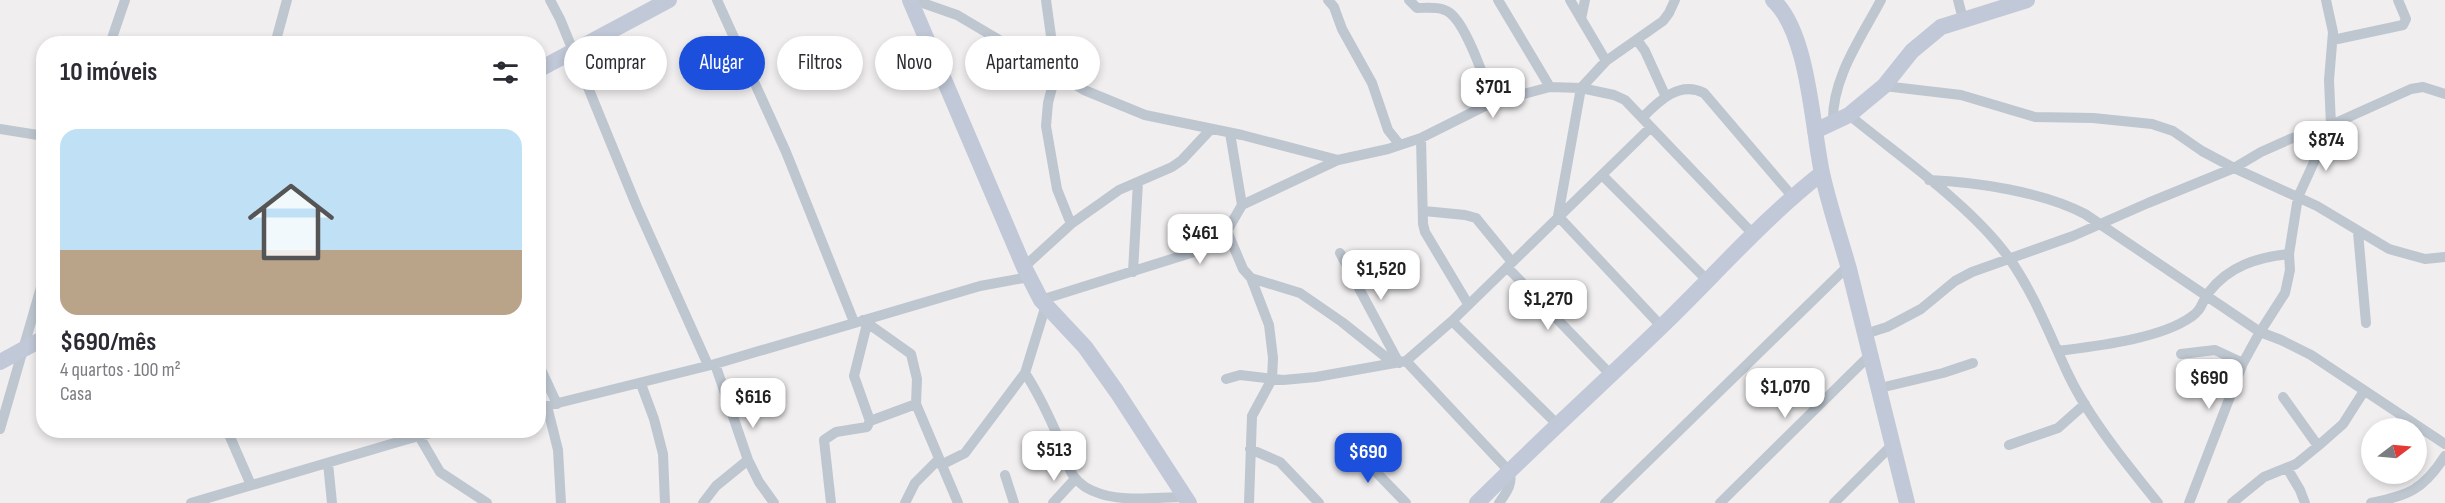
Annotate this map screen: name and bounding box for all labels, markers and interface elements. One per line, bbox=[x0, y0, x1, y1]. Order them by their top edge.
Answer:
chip: Comprar bbox=[564, 36, 667, 90]
chip: Alugar bbox=[679, 36, 765, 90]
chip: Filtros bbox=[777, 36, 863, 90]
chip: Novo bbox=[875, 36, 953, 90]
chip: Apartamento bbox=[965, 36, 1100, 90]
icon: filters bbox=[489, 56, 522, 89]
text: 10 imóveis bbox=[60, 57, 157, 88]
pin: $701 bbox=[1457, 68, 1529, 119]
text: $701 bbox=[1475, 75, 1511, 99]
pin: $874 bbox=[2290, 121, 2362, 172]
text: $874 bbox=[2308, 128, 2344, 152]
icon: home bbox=[237, 168, 345, 276]
pin: $461 bbox=[1164, 214, 1236, 265]
text: $461 bbox=[1182, 221, 1218, 245]
pin: $1,520 bbox=[1332, 250, 1430, 301]
text: $1,520 bbox=[1356, 257, 1406, 281]
pin: $1,270 bbox=[1499, 280, 1597, 331]
text: $1,270 bbox=[1523, 287, 1573, 311]
text: $690/mês bbox=[60, 327, 156, 358]
text: 4 quartos · 100 m² bbox=[60, 358, 181, 382]
pin: $690 bbox=[2173, 359, 2245, 410]
text: $690 bbox=[2190, 366, 2228, 390]
pin: $1,070 bbox=[1736, 368, 1834, 419]
text: $1,070 bbox=[1760, 375, 1810, 399]
pin: $616 bbox=[717, 378, 789, 429]
text: Casa bbox=[60, 382, 92, 406]
text: $616 bbox=[735, 385, 771, 409]
north arrow bbox=[2361, 418, 2427, 484]
map controls bbox=[2361, 418, 2427, 484]
pin: $513 bbox=[1018, 431, 1090, 482]
pin: $690 bbox=[1332, 433, 1404, 484]
text: $513 bbox=[1036, 438, 1072, 462]
text: $690 bbox=[1349, 440, 1387, 464]

